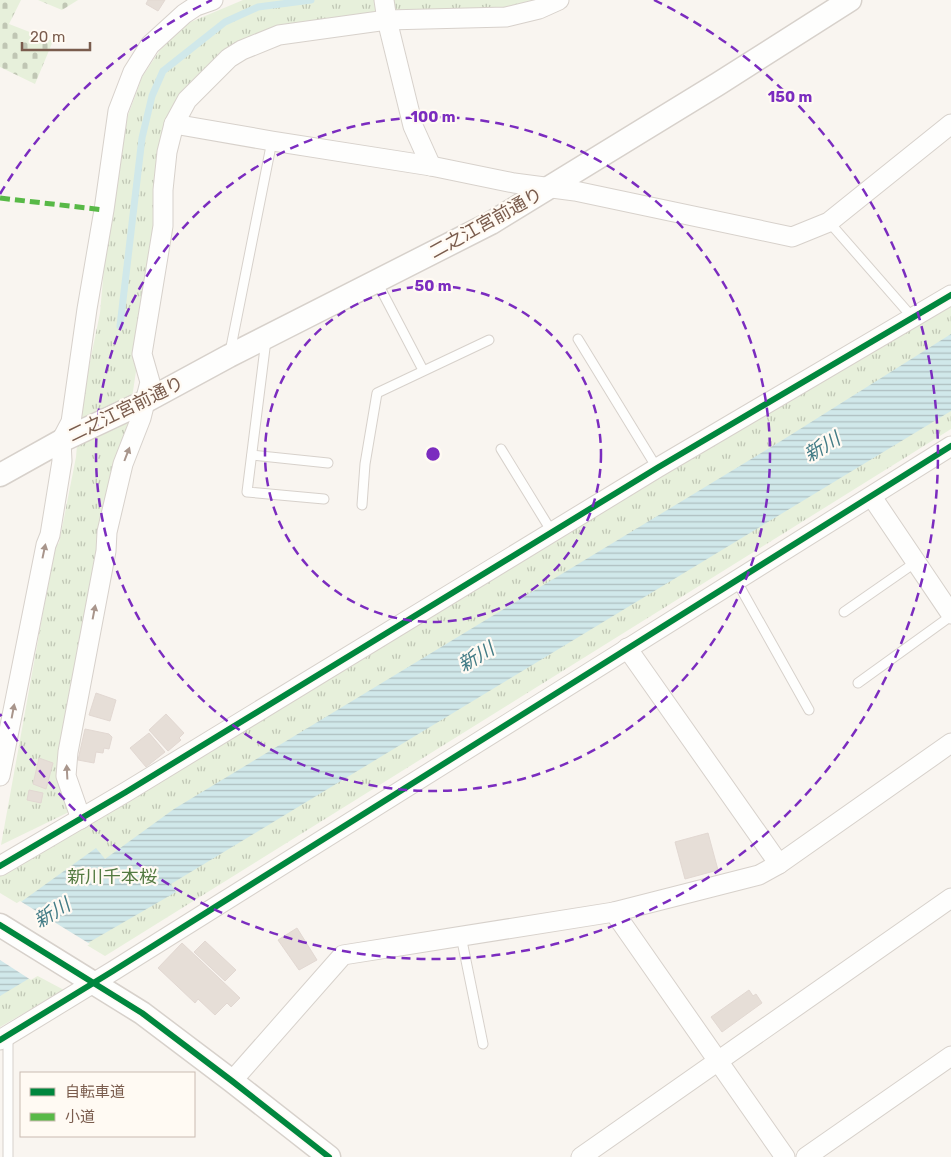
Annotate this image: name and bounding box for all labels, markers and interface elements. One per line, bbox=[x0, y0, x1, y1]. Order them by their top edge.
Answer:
scale bar bbox=[22, 20, 90, 52]
text: 20 m bbox=[30, 28, 65, 46]
text: 150 m bbox=[768, 88, 812, 106]
text: 100 m bbox=[411, 108, 455, 126]
street label: 二之江宮前通り bbox=[426, 183, 546, 263]
text: 50 m bbox=[415, 277, 451, 295]
street label: 二之江宮前通り bbox=[65, 371, 187, 447]
water label: 新川 bbox=[800, 426, 846, 467]
centre of rings bbox=[424, 445, 442, 463]
one-way arrow bbox=[123, 446, 131, 461]
one-way arrow bbox=[41, 543, 49, 559]
one-way arrow bbox=[90, 605, 98, 620]
water label: 新川 bbox=[454, 636, 500, 677]
one-way arrow bbox=[10, 703, 18, 719]
one-way arrow bbox=[63, 764, 71, 780]
park label: 新川千本桜 bbox=[67, 866, 157, 888]
water label: 新川 bbox=[30, 892, 76, 933]
legend bbox=[20, 1072, 195, 1137]
text: 自転車道 bbox=[65, 1083, 125, 1101]
text: 小道 bbox=[65, 1108, 95, 1126]

